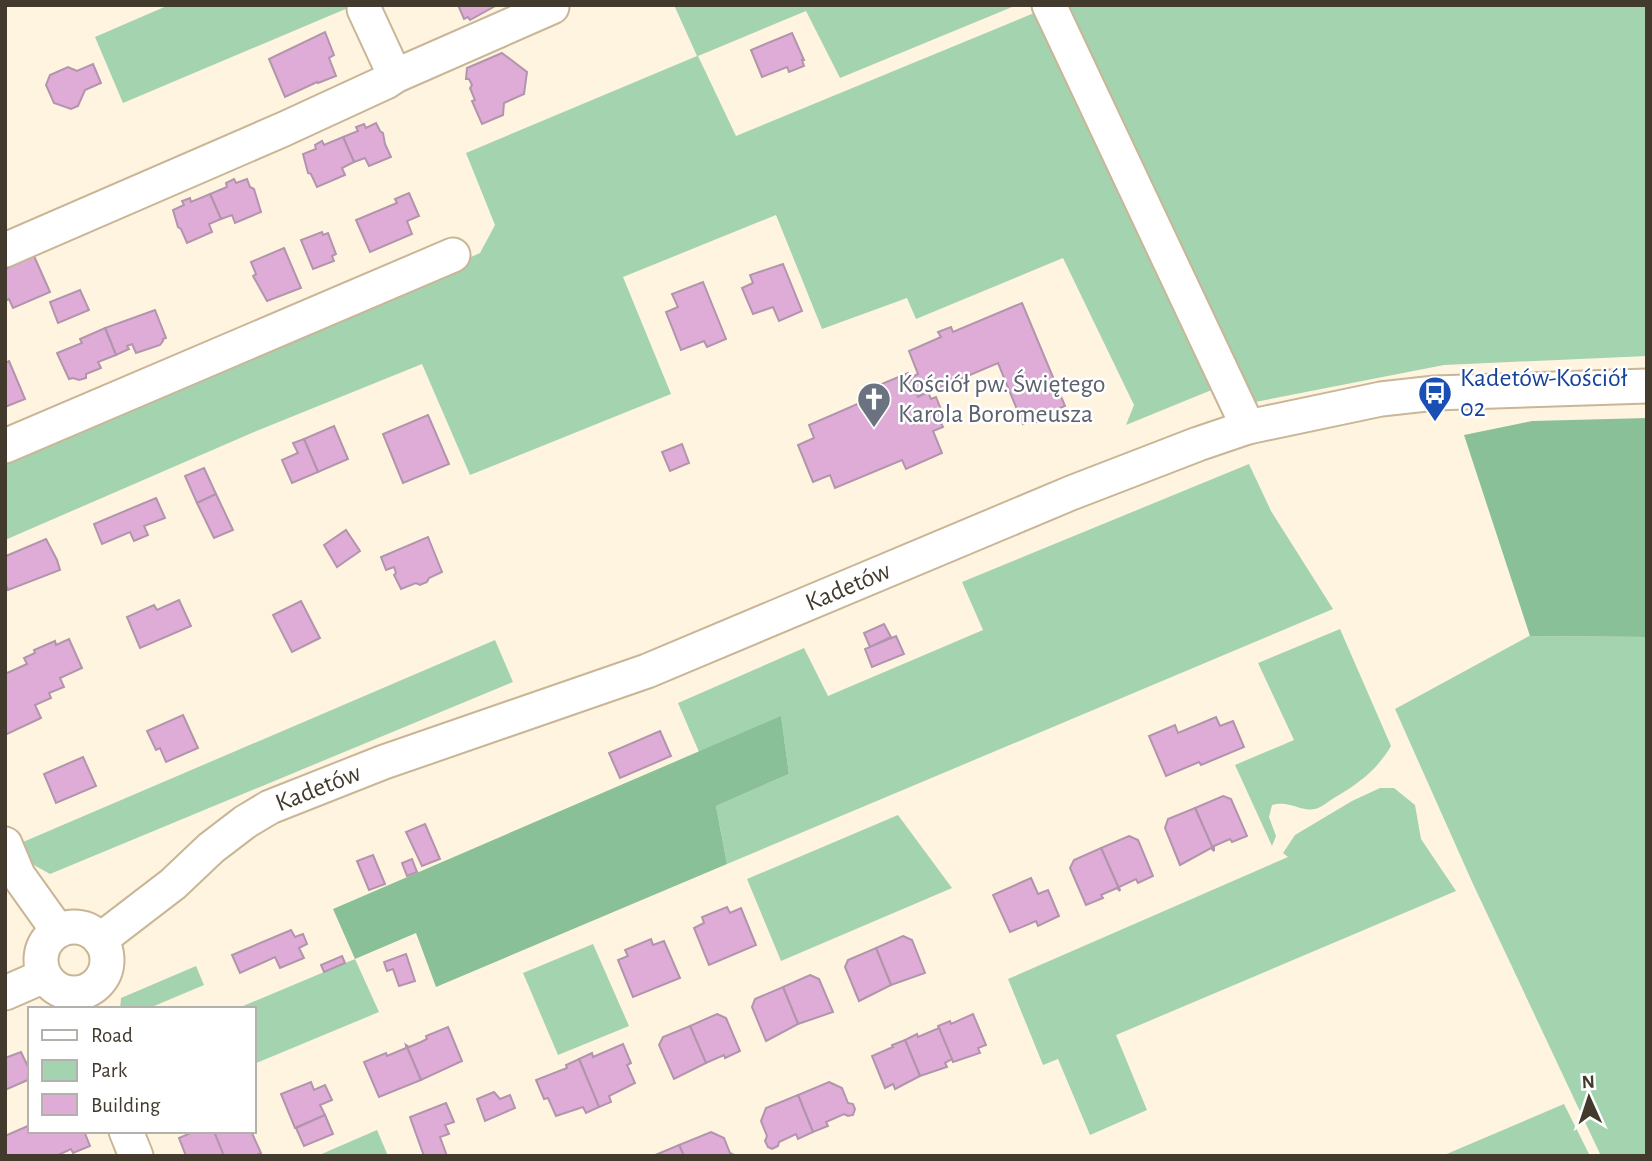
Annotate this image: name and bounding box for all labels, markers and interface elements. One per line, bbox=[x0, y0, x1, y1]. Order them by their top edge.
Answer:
place label: Kadetów-Kościół 02 bbox=[1460, 365, 1628, 421]
place label: Kościół pw. Świętego Karola Boromeusza bbox=[898, 368, 1106, 427]
bus stop icon: Kadetów-Kościół 02 bbox=[1416, 374, 1454, 423]
church icon: Kościół pw. Świętego Karola Boromeusza bbox=[855, 380, 893, 429]
street label: Kadetów bbox=[802, 557, 894, 616]
street label: Kadetów bbox=[272, 759, 365, 817]
legend bbox=[28, 1007, 256, 1133]
text: Road bbox=[91, 1025, 133, 1046]
text: Park bbox=[91, 1060, 128, 1081]
north arrow bbox=[1554, 1063, 1624, 1133]
text: N bbox=[1581, 1073, 1595, 1092]
text: Building bbox=[91, 1095, 161, 1116]

